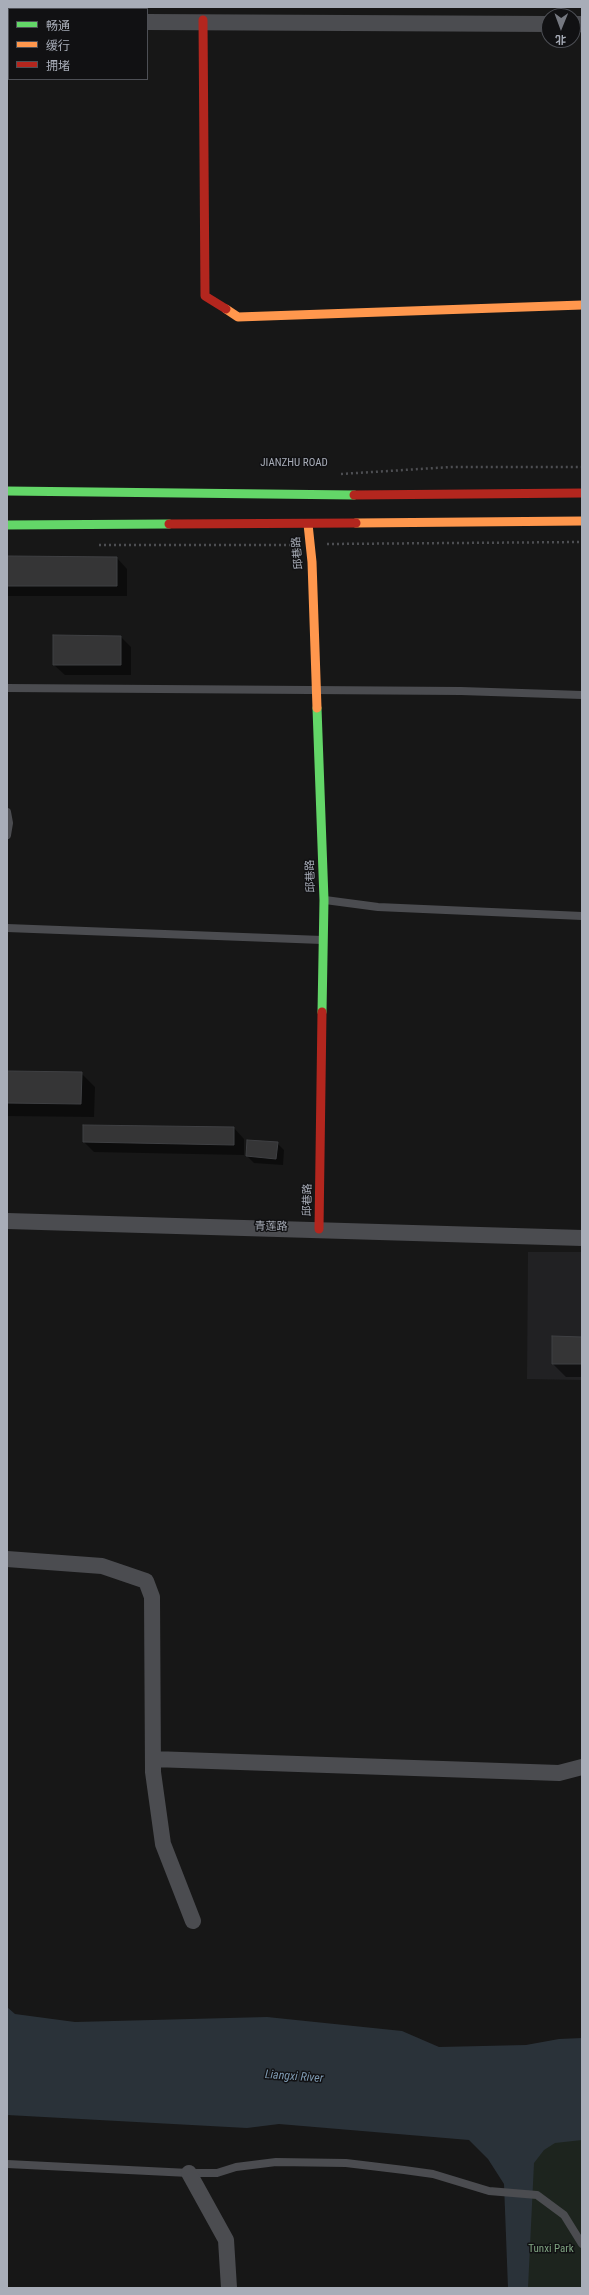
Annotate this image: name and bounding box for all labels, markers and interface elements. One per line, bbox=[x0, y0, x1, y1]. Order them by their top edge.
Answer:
legend bbox=[8, 8, 148, 80]
north arrow bbox=[541, 8, 581, 48]
text: 畅通 bbox=[46, 19, 70, 33]
text: 北 bbox=[555, 33, 566, 46]
text: 缓行 bbox=[46, 39, 70, 53]
text: 拥堵 bbox=[46, 59, 70, 73]
street label: JIANZHU ROAD bbox=[260, 456, 328, 470]
street label: 邱巷路 bbox=[290, 536, 306, 570]
street label: 邱巷路 bbox=[304, 859, 318, 893]
street label: 邱巷路 bbox=[301, 1183, 315, 1217]
street label: 青莲路 bbox=[254, 1220, 288, 1234]
water label: Liangxi River bbox=[264, 2068, 324, 2086]
park label: Tunxi Park bbox=[528, 2242, 574, 2256]

